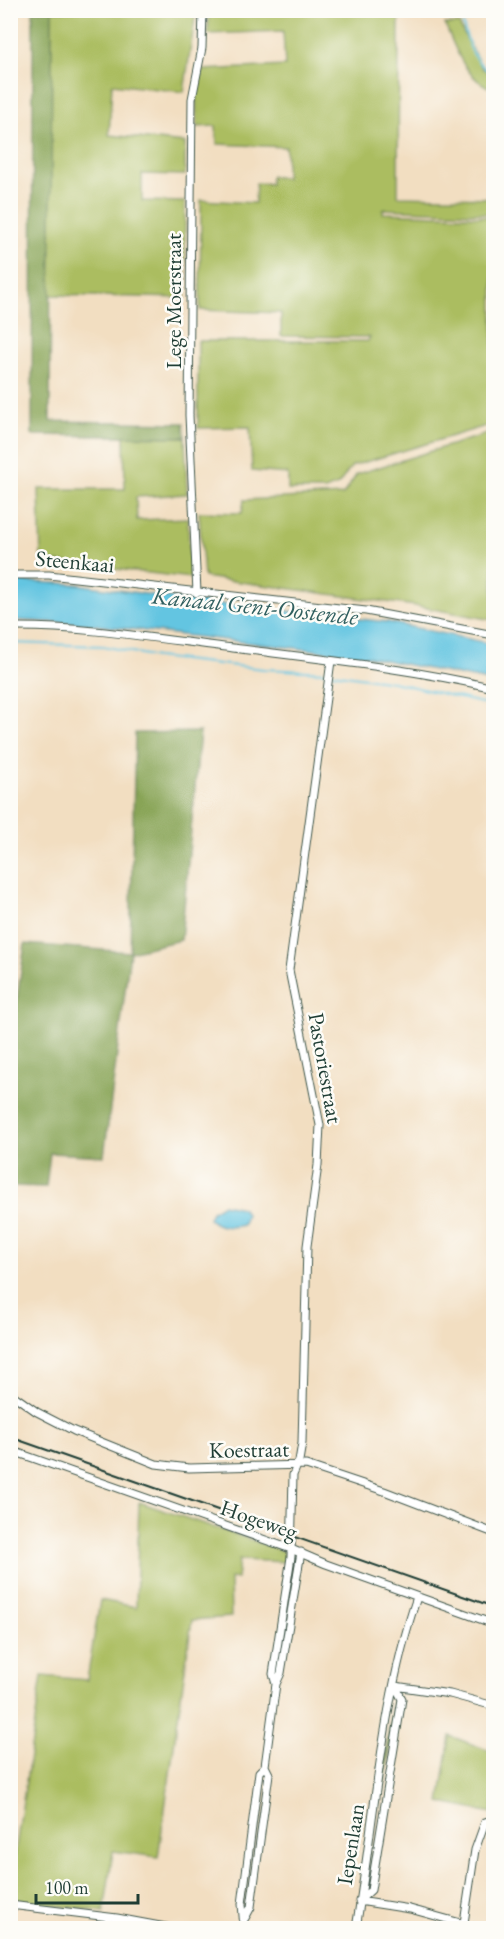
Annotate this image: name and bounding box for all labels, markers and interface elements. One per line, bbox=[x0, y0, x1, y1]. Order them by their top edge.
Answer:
street label: Lege Moerstraat bbox=[159, 233, 188, 369]
street label: Steenkaai bbox=[34, 544, 116, 579]
water label: Kanaal Gent-Oostende bbox=[149, 579, 360, 632]
street label: Pastoriestraat bbox=[302, 1010, 350, 1126]
street label: Koestraat bbox=[209, 1434, 289, 1465]
street label: Hogeweg bbox=[217, 1493, 302, 1546]
street label: Iepenlaan bbox=[330, 1801, 371, 1887]
scale bar bbox=[36, 1867, 138, 1905]
text: 100 m bbox=[45, 1876, 89, 1899]

